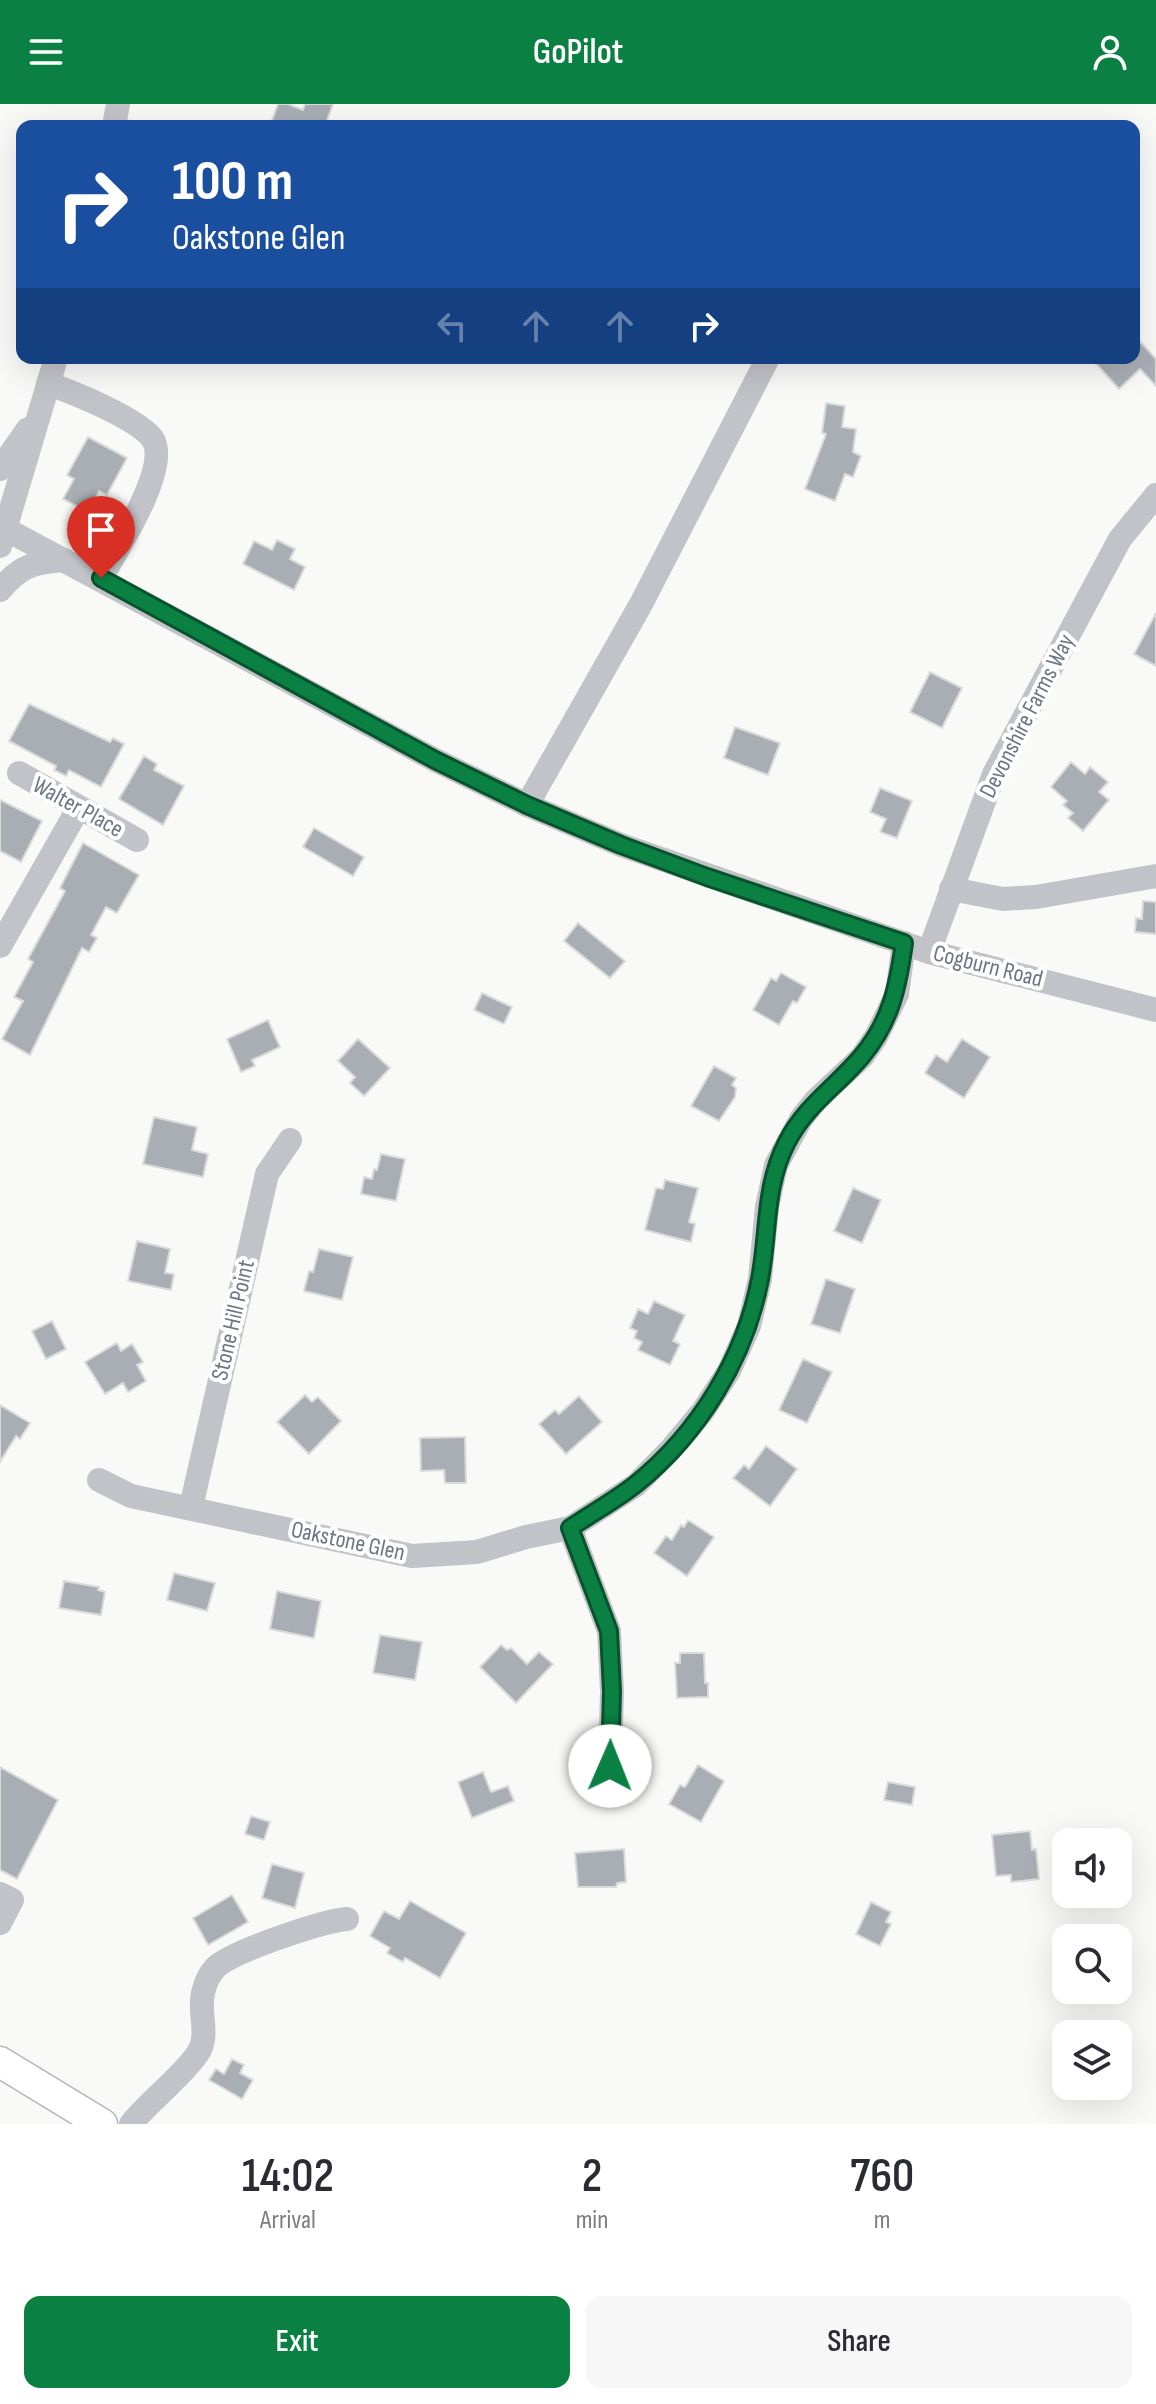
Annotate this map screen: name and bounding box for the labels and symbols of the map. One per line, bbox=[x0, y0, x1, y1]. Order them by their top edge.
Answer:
pin bbox=[67, 496, 135, 578]
street label: Devonshire Farms Way bbox=[973, 629, 1081, 803]
street label: Walter Place bbox=[28, 770, 128, 844]
street label: Cogburn Road bbox=[930, 938, 1046, 994]
street label: Stone Hill Point bbox=[205, 1257, 261, 1383]
street label: Oakstone Glen bbox=[288, 1515, 408, 1567]
position arrow bbox=[568, 1724, 652, 1808]

